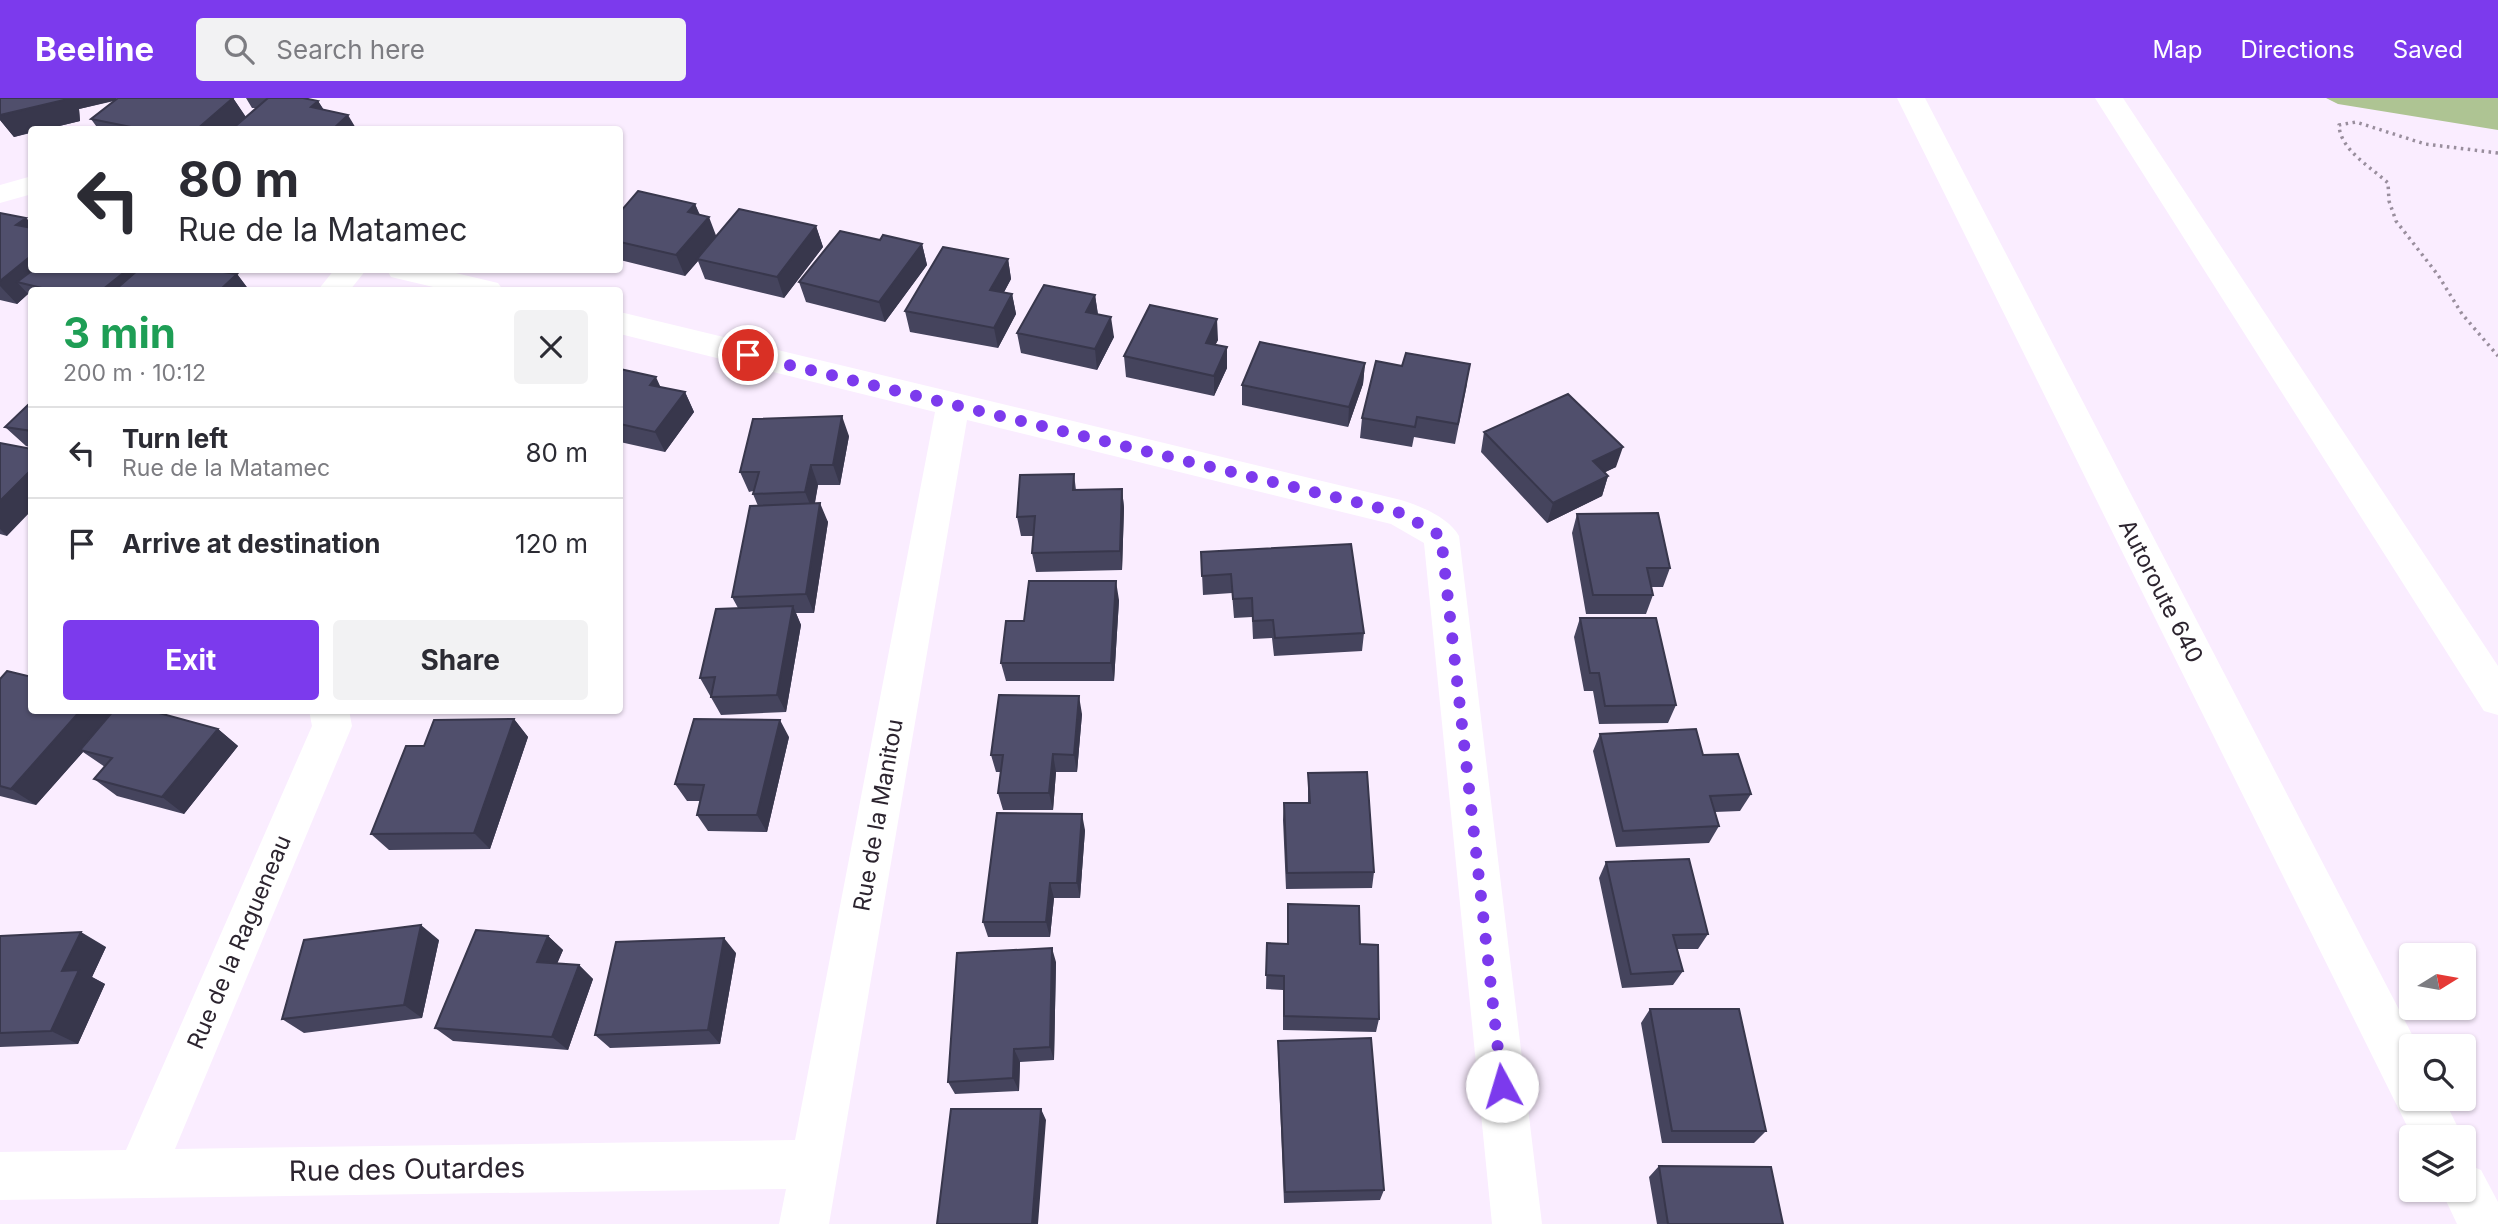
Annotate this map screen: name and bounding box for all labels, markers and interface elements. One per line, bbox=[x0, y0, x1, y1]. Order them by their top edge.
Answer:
search box bbox=[196, 18, 686, 81]
text: Beeline bbox=[35, 29, 154, 69]
icon: search bbox=[220, 30, 258, 68]
text: Search here bbox=[276, 34, 425, 65]
text: Map bbox=[2153, 35, 2202, 64]
text: Directions bbox=[2240, 35, 2355, 64]
text: Saved bbox=[2393, 35, 2463, 64]
text: 80 m bbox=[178, 150, 299, 209]
icon: left bbox=[63, 154, 154, 245]
text: Rue de la Matamec bbox=[178, 210, 468, 249]
text: 3 min bbox=[63, 307, 176, 358]
button: close bbox=[514, 310, 588, 384]
pin bbox=[718, 325, 778, 385]
icon: arrive bbox=[729, 336, 767, 374]
text: 200 m · 10:12 bbox=[63, 359, 206, 387]
text: Turn left bbox=[122, 423, 228, 454]
icon: left bbox=[63, 434, 101, 472]
text: 80 m bbox=[525, 437, 588, 468]
text: Rue de la Matamec bbox=[122, 454, 330, 482]
street label: Autoroute 640 bbox=[2113, 515, 2209, 667]
icon: arrive bbox=[63, 525, 101, 563]
text: Arrive at destination bbox=[122, 528, 381, 559]
text: 120 m bbox=[515, 528, 588, 559]
button: Exit bbox=[63, 620, 319, 700]
button: Share bbox=[333, 620, 588, 700]
street label: Rue de la Manitou bbox=[847, 717, 909, 913]
street label: Rue de la Ragueneau bbox=[181, 831, 297, 1053]
north arrow bbox=[2399, 943, 2476, 1020]
map controls bbox=[2399, 943, 2476, 1202]
button: search bbox=[2399, 1034, 2476, 1111]
position arrow bbox=[1465, 1049, 1539, 1123]
button: layers bbox=[2399, 1125, 2476, 1202]
street label: Rue des Outardes bbox=[289, 1150, 525, 1188]

